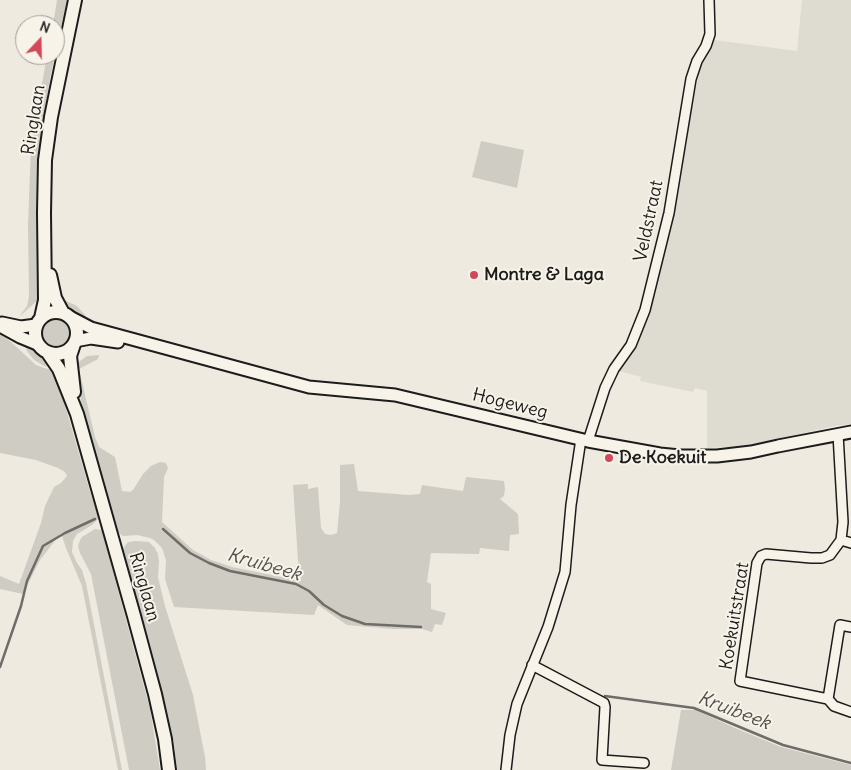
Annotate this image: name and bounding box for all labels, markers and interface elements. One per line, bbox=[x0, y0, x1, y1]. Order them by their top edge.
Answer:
north arrow bbox=[15, 15, 65, 65]
text: N bbox=[37, 17, 53, 37]
street label: Ringlaan bbox=[18, 83, 50, 157]
street label: Veldstraat bbox=[630, 178, 668, 264]
place label: Montre & Laga bbox=[484, 264, 604, 286]
marker: Montre & Laga bbox=[468, 269, 480, 281]
street label: Hogeweg bbox=[470, 384, 550, 424]
place label: De Koekuit bbox=[619, 447, 706, 469]
marker: De Koekuit bbox=[603, 452, 615, 464]
water label: Kruibeek bbox=[225, 544, 303, 586]
street label: Ringlaan bbox=[124, 550, 164, 624]
street label: Koekuitstraat bbox=[716, 561, 754, 671]
water label: Kruibeek bbox=[695, 687, 773, 735]

